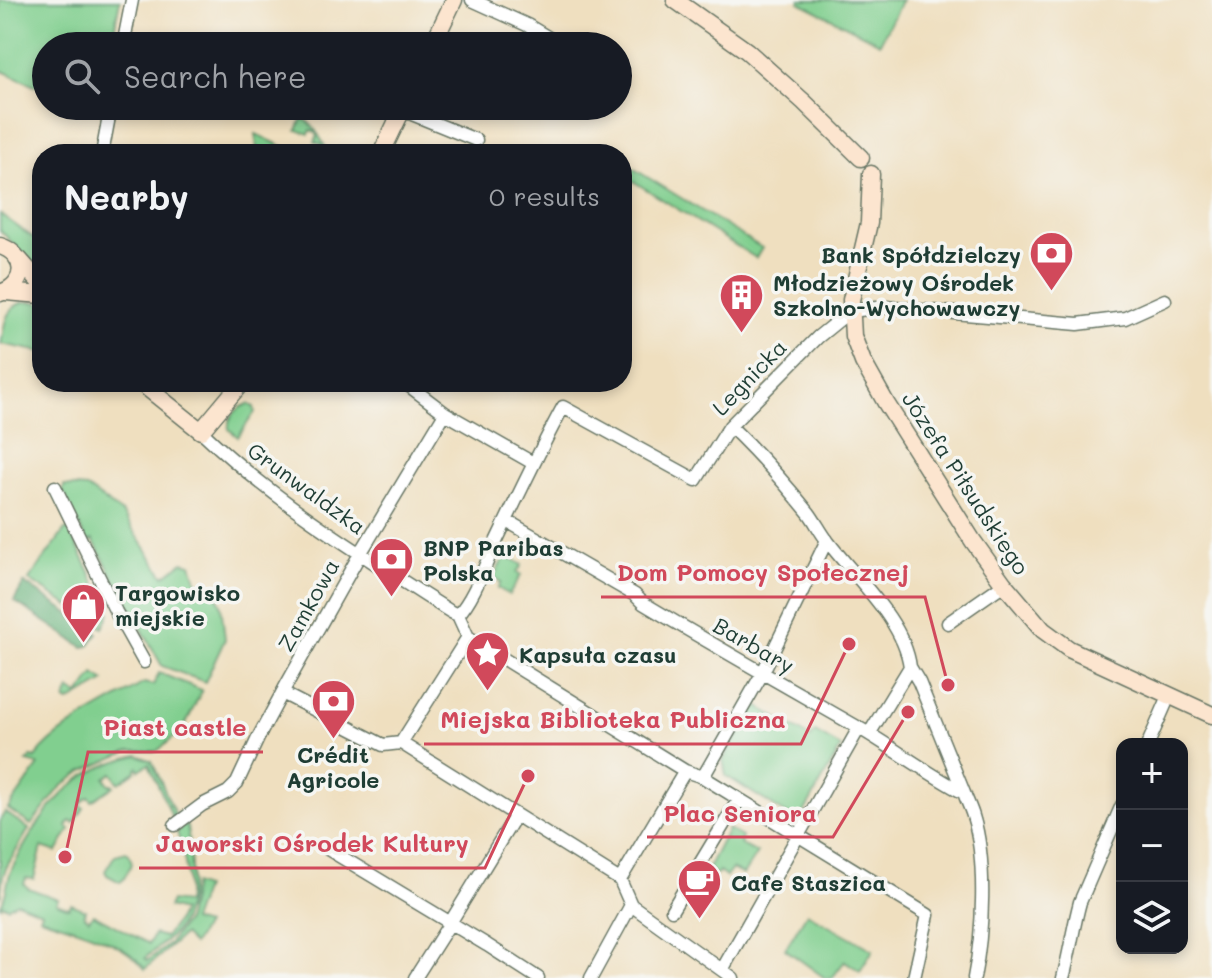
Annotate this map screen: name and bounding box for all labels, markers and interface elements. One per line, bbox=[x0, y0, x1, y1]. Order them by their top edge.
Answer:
search box bbox=[32, 32, 632, 120]
icon: search bbox=[60, 54, 104, 98]
text: Search here bbox=[124, 56, 307, 96]
text: Nearby bbox=[64, 174, 189, 219]
text: 0 results bbox=[489, 179, 600, 213]
bank icon: Bank Spółdzielczy bbox=[1028, 230, 1076, 293]
place label: Bank Spółdzielczy bbox=[821, 240, 1021, 269]
place label: Młodzieżowy Ośrodek Szkolno-Wychowawczy bbox=[773, 268, 1021, 322]
building icon: Młodzieżowy Ośrodek Szkolno-Wychowawczy bbox=[718, 271, 766, 334]
street label: Legnicka bbox=[706, 333, 792, 421]
street label: Józefa Piłsudskiego bbox=[896, 386, 1036, 580]
street label: Grunwaldzka bbox=[242, 435, 372, 541]
place label: BNP Paribas Polska bbox=[423, 533, 564, 587]
bank icon: BNP Paribas Polska bbox=[368, 536, 416, 599]
callout: Dom Pomocy Społecznej bbox=[601, 549, 925, 597]
street label: Zamkowa bbox=[271, 554, 345, 656]
text: Dom Pomocy Społecznej bbox=[617, 556, 909, 587]
place label: Targowisko miejskie bbox=[115, 578, 240, 632]
shop icon: Targowisko miejskie bbox=[60, 581, 108, 644]
street label: Barbary bbox=[708, 610, 800, 680]
place icon: Kapsuła czasu bbox=[464, 630, 512, 693]
place label: Kapsuła czasu bbox=[519, 640, 677, 669]
bank icon: Crédit Agricole bbox=[309, 677, 357, 740]
callout: Miejska Biblioteka Publiczna bbox=[424, 696, 801, 744]
text: Miejska Biblioteka Publiczna bbox=[440, 703, 786, 734]
callout: Piast castle bbox=[88, 704, 263, 752]
text: Piast castle bbox=[103, 711, 247, 742]
map controls bbox=[1116, 738, 1188, 954]
button: + bbox=[1116, 738, 1188, 810]
place label: Crédit Agricole bbox=[287, 740, 379, 794]
callout: Plac Seniora bbox=[647, 789, 833, 837]
text: Plac Seniora bbox=[663, 797, 817, 828]
button: − bbox=[1116, 810, 1188, 882]
callout: Jaworski Ośrodek Kultury bbox=[139, 820, 485, 868]
text: Jaworski Ośrodek Kultury bbox=[155, 827, 469, 858]
cafe icon: Cafe Staszica bbox=[676, 858, 724, 921]
place label: Cafe Staszica bbox=[731, 868, 886, 897]
button: layers bbox=[1116, 882, 1188, 954]

